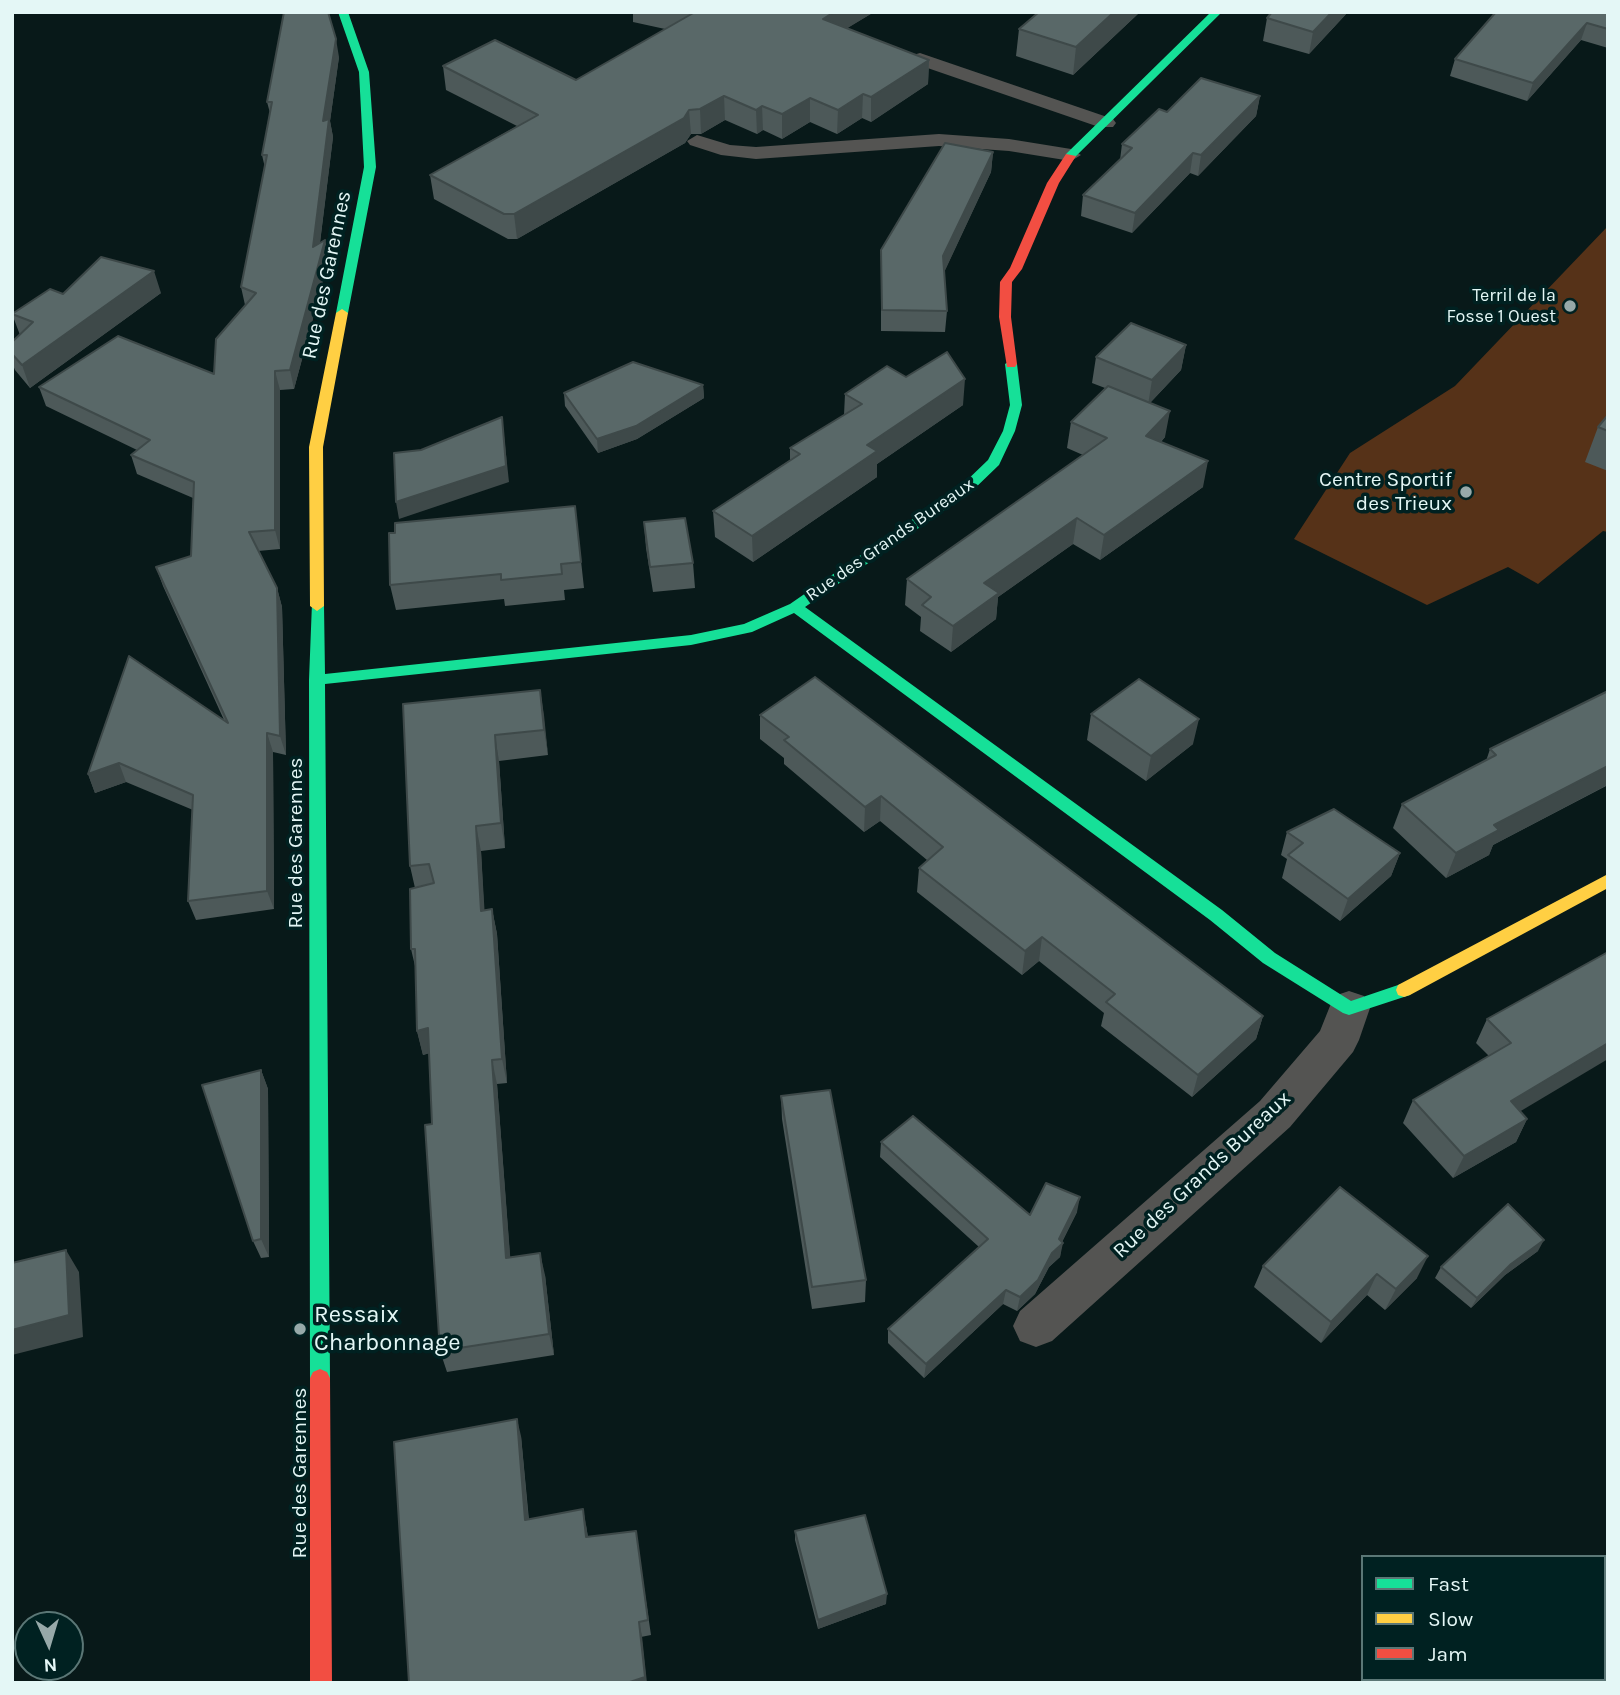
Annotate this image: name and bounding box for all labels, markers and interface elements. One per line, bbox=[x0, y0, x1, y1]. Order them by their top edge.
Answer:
street label: Rue des Garennes bbox=[297, 189, 357, 361]
place label: Terril de la Fosse 1 Ouest bbox=[1447, 285, 1556, 328]
marker: Terril de la Fosse 1 Ouest bbox=[1562, 298, 1578, 314]
place label: Centre Sportif des Trieux bbox=[1319, 467, 1452, 517]
street label: Rue des Grands Bureaux bbox=[802, 474, 978, 606]
marker: Centre Sportif des Trieux bbox=[1458, 484, 1474, 500]
street label: Rue des Garennes bbox=[283, 757, 309, 929]
street label: Rue des Grands Bureaux bbox=[1108, 1086, 1296, 1264]
place label: Ressaix Charbonnage bbox=[314, 1301, 460, 1357]
marker: Ressaix Charbonnage bbox=[292, 1321, 308, 1337]
street label: Rue des Garennes bbox=[287, 1387, 313, 1559]
legend bbox=[1361, 1555, 1606, 1681]
text: Fast bbox=[1428, 1572, 1469, 1596]
text: Slow bbox=[1428, 1607, 1473, 1631]
north arrow bbox=[14, 1611, 84, 1681]
text: Jam bbox=[1428, 1642, 1468, 1666]
text: N bbox=[43, 1654, 58, 1676]

